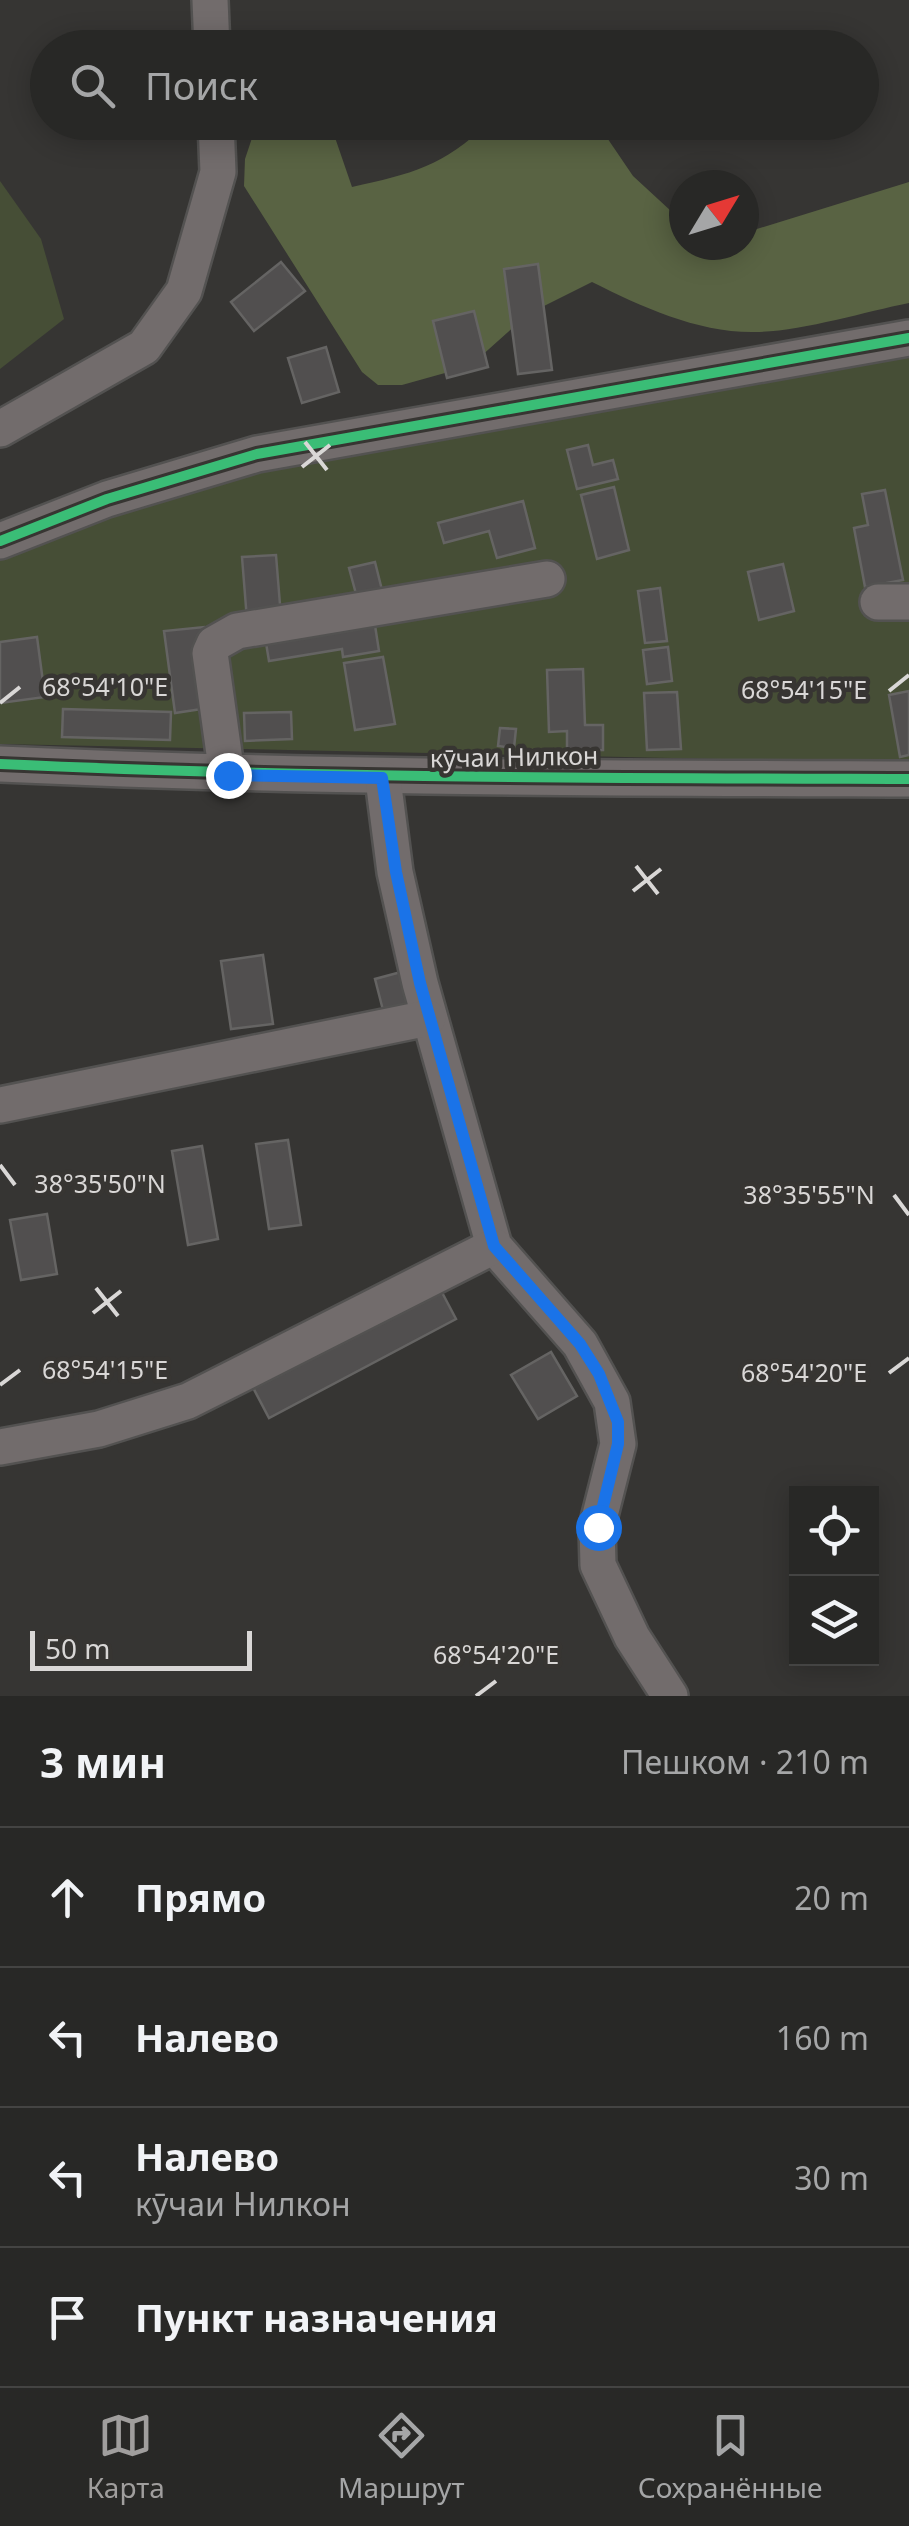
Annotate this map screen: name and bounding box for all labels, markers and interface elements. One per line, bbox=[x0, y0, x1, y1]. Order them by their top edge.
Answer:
search box bbox=[30, 30, 879, 140]
icon: search bbox=[65, 58, 120, 113]
text: Поиск bbox=[145, 59, 258, 111]
north arrow bbox=[669, 170, 759, 260]
text: 68°54'10"E bbox=[42, 669, 168, 703]
text: 68°54'15"E bbox=[741, 672, 867, 706]
street label: кӯчаи Нилкон bbox=[430, 738, 598, 774]
route end bbox=[206, 753, 252, 799]
text: 38°35'50"N bbox=[34, 1166, 166, 1200]
text: 38°35'55"N bbox=[743, 1177, 875, 1211]
text: 68°54'15"E bbox=[42, 1352, 168, 1386]
text: 68°54'20"E bbox=[741, 1355, 867, 1389]
map controls bbox=[789, 1486, 879, 1666]
button: locate bbox=[789, 1486, 879, 1576]
route start bbox=[576, 1505, 622, 1551]
button: layers bbox=[789, 1576, 879, 1666]
scale bar bbox=[30, 1626, 252, 1670]
text: 50 m bbox=[45, 1629, 111, 1667]
text: 68°54'20"E bbox=[433, 1637, 559, 1671]
text: 3 мин bbox=[40, 1733, 166, 1790]
text: Пешком · 210 m bbox=[621, 1740, 869, 1783]
icon: ahead bbox=[40, 1870, 95, 1925]
text: Прямо bbox=[135, 1871, 266, 1923]
text: 20 m bbox=[794, 1876, 869, 1919]
icon: left bbox=[40, 2010, 95, 2065]
text: Налево bbox=[135, 2011, 279, 2063]
text: 160 m bbox=[776, 2016, 869, 2059]
text: Налево bbox=[135, 2130, 279, 2182]
icon: left bbox=[40, 2150, 95, 2205]
text: 30 m bbox=[794, 2156, 869, 2199]
text: кӯчаи Нилкон bbox=[135, 2182, 351, 2225]
icon: arrive bbox=[40, 2290, 95, 2345]
text: Пункт назначения bbox=[135, 2291, 498, 2343]
tab: Карта bbox=[87, 2408, 165, 2506]
tab: Маршрут bbox=[338, 2408, 465, 2506]
tab: Сохранённые bbox=[638, 2408, 822, 2506]

